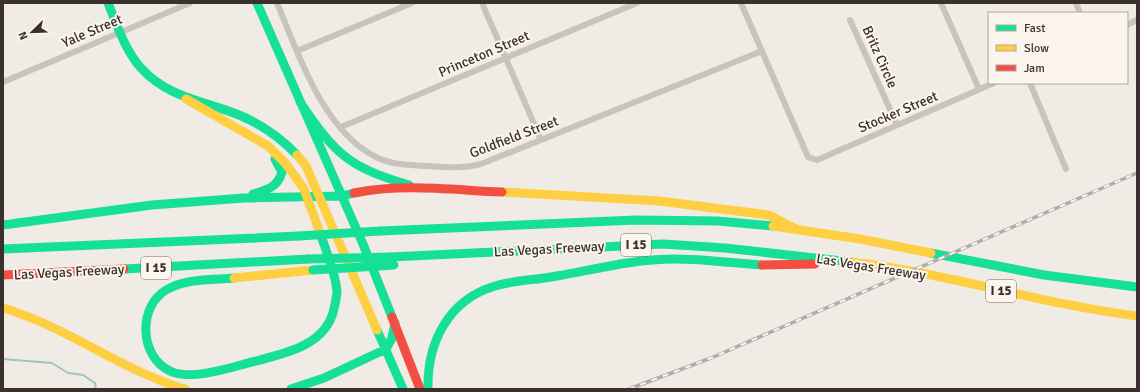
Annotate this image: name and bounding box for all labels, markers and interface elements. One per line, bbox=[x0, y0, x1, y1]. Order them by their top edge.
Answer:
street label: Yale Street bbox=[59, 11, 125, 51]
north arrow bbox=[12, 12, 52, 52]
legend bbox=[988, 12, 1128, 84]
text: Fast bbox=[1024, 21, 1045, 36]
street label: Britz Circle bbox=[859, 23, 901, 91]
street label: Princeton Street bbox=[436, 27, 532, 81]
text: N bbox=[16, 30, 31, 42]
text: Slow bbox=[1024, 41, 1049, 56]
text: Jam bbox=[1024, 61, 1045, 76]
street label: Stocker Street bbox=[856, 88, 940, 136]
street label: Goldfield Street bbox=[467, 112, 561, 162]
road number: I 15 bbox=[621, 234, 651, 256]
street label: Las Vegas Freeway bbox=[493, 238, 605, 260]
street label: Las Vegas Freeway bbox=[815, 250, 927, 284]
road number: I 15 bbox=[141, 257, 171, 279]
street label: Las Vegas Freeway bbox=[13, 261, 125, 283]
road number: I 15 bbox=[986, 280, 1016, 302]

